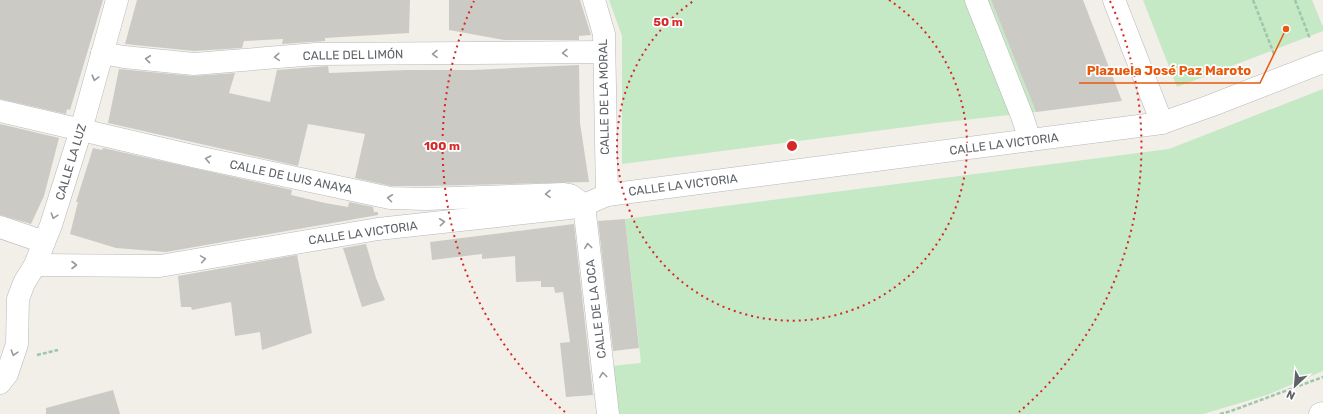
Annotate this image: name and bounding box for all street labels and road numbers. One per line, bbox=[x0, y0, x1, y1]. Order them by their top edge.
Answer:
street label: CALLE DE LA MORAL bbox=[596, 39, 612, 155]
street label: CALLE DEL LIMÓN bbox=[303, 47, 403, 63]
street label: CALLE LA LUZ bbox=[53, 122, 89, 202]
street label: CALLE LA VICTORIA bbox=[949, 130, 1059, 158]
street label: CALLE DE LUIS ANAYA bbox=[228, 157, 354, 197]
street label: CALLE LA VICTORIA bbox=[628, 171, 738, 199]
street label: CALLE LA VICTORIA bbox=[308, 218, 418, 248]
street label: CALLE DE LA OCA bbox=[583, 259, 609, 359]

